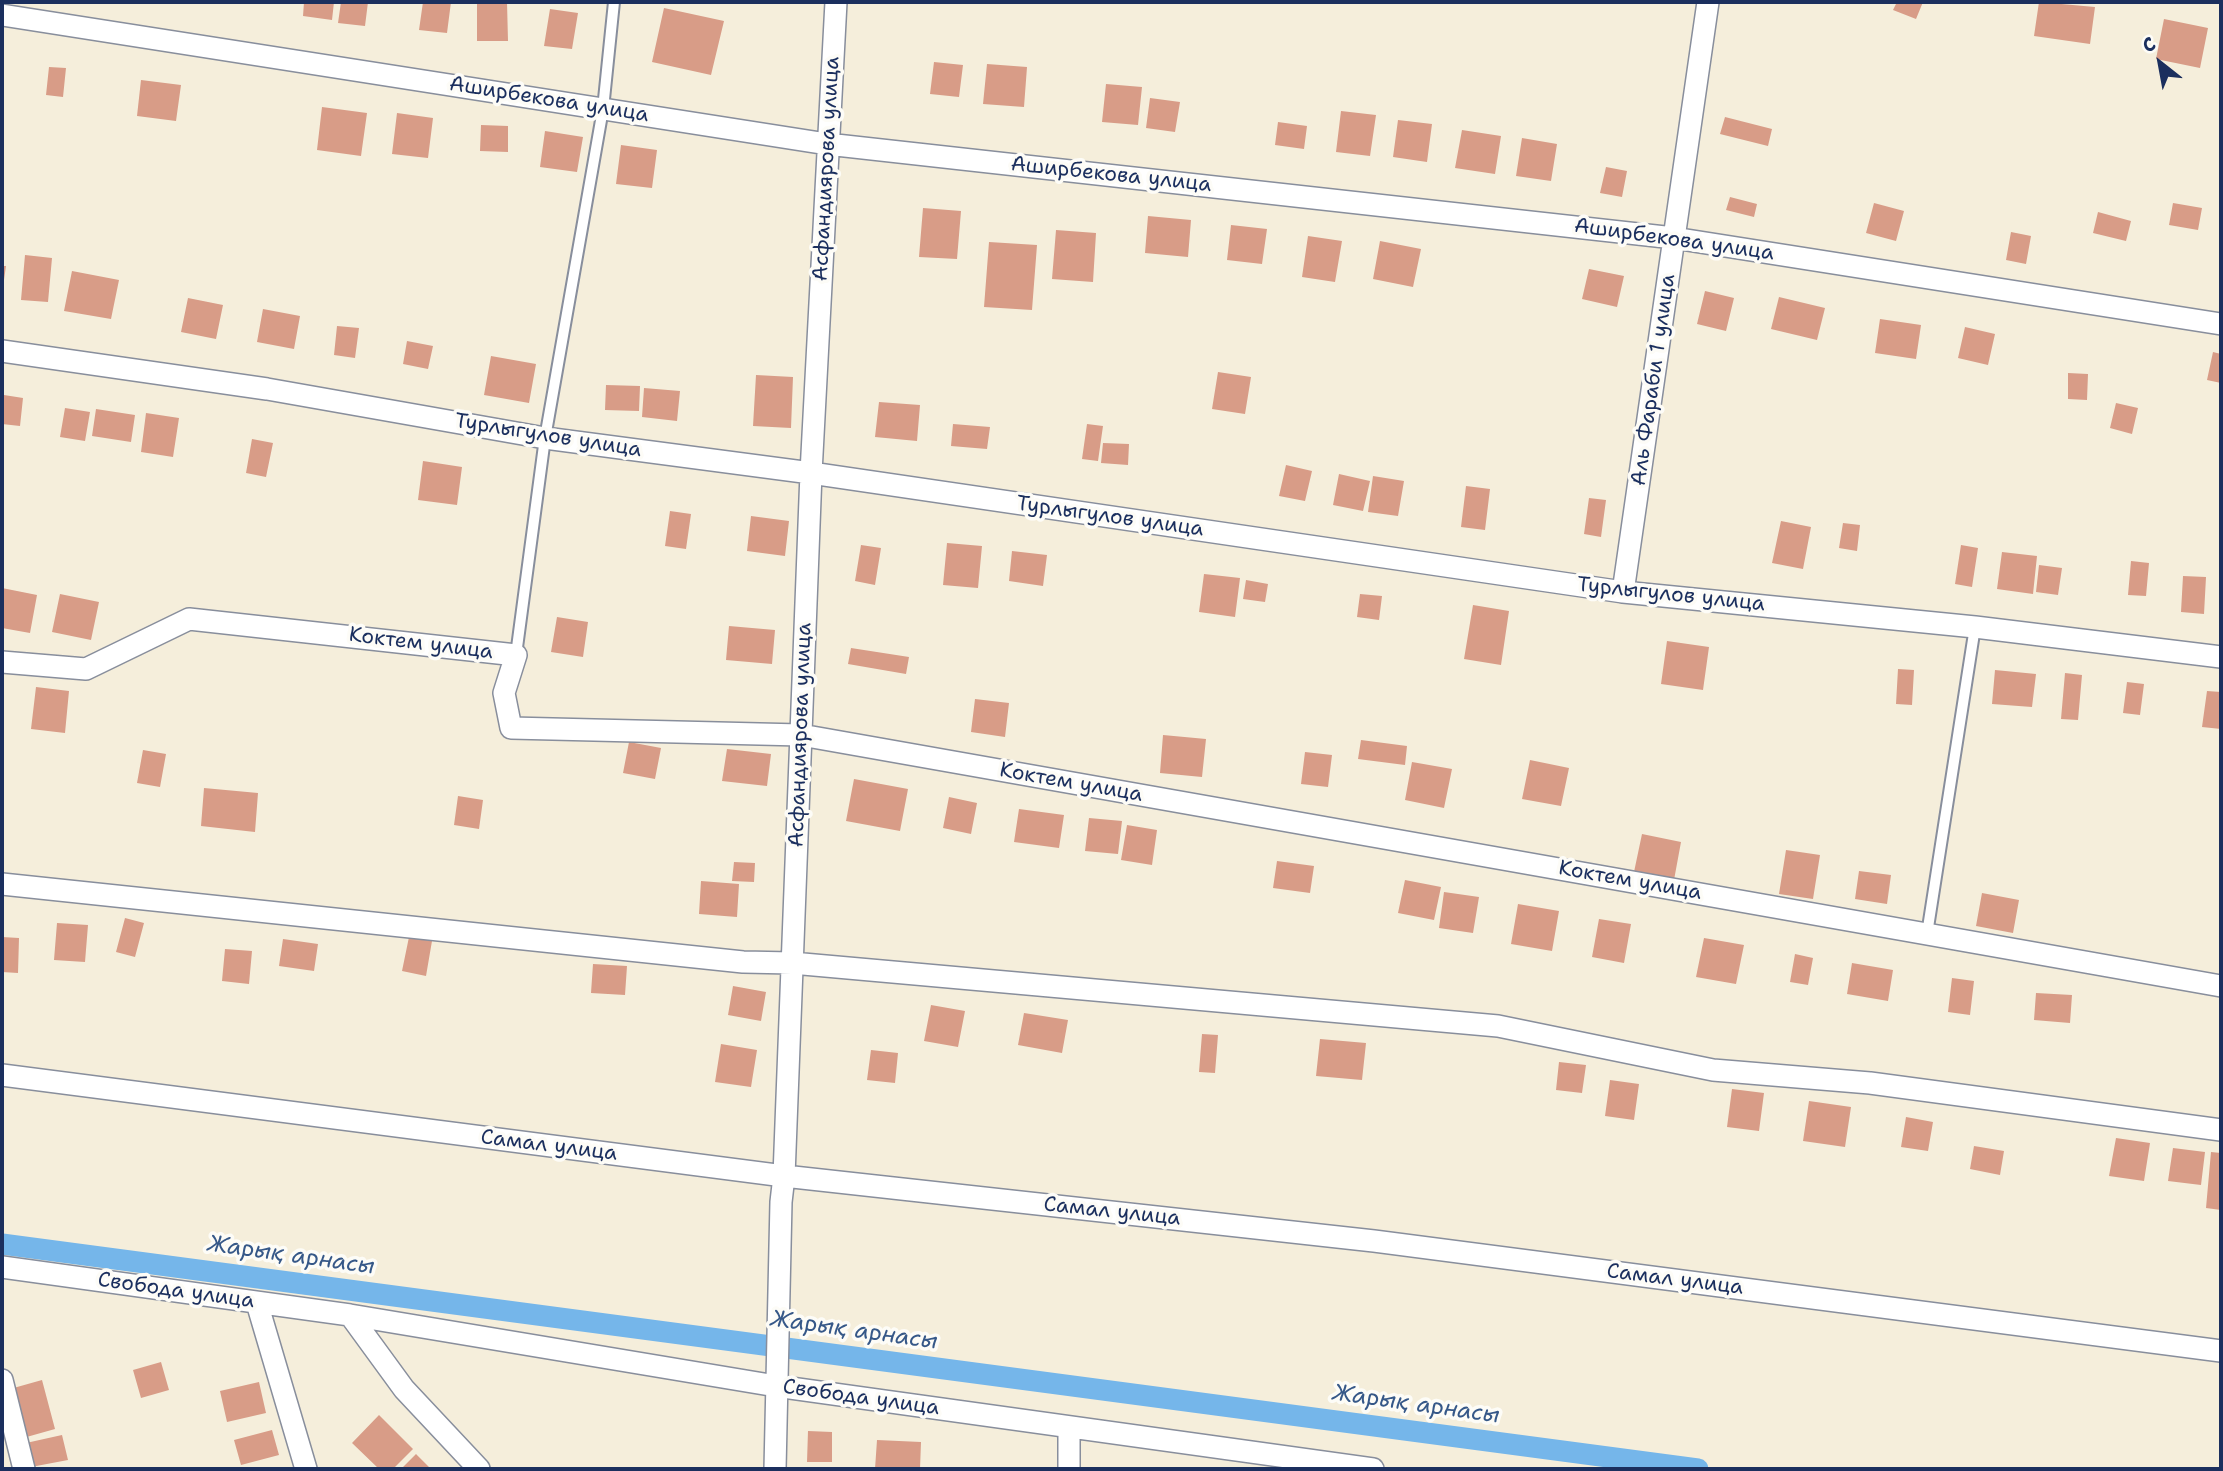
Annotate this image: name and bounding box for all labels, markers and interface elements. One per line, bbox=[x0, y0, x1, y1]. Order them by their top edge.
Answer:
north arrow bbox=[2125, 28, 2195, 98]
text: С bbox=[2137, 31, 2160, 58]
street label: Асфандиярова улица bbox=[809, 56, 845, 282]
street label: Аширбекова улица bbox=[447, 72, 651, 128]
street label: Аширбекова улица bbox=[1009, 152, 1213, 198]
street label: Аширбекова улица bbox=[1572, 213, 1776, 267]
street label: Аль Фараби 1 улица bbox=[1627, 273, 1681, 487]
street label: Турлыгулов улица bbox=[453, 409, 643, 463]
street label: Турлыгулов улица bbox=[1015, 491, 1205, 543]
street label: Турлыгулов улица bbox=[1576, 573, 1766, 617]
street label: Асфандиярова улица bbox=[784, 622, 818, 848]
street label: Коктем улица bbox=[347, 623, 495, 665]
street label: Коктем улица bbox=[997, 758, 1145, 808]
street label: Коктем улица bbox=[1556, 856, 1704, 906]
street label: Самал улица bbox=[479, 1125, 619, 1167]
street label: Самал улица bbox=[1042, 1192, 1182, 1232]
water label: Жарық арнасы bbox=[206, 1231, 376, 1281]
street label: Самал улица bbox=[1605, 1259, 1745, 1301]
street label: Свобода улица bbox=[96, 1268, 256, 1314]
water label: Жарық арнасы bbox=[769, 1306, 939, 1356]
street label: Свобода улица bbox=[781, 1375, 941, 1421]
water label: Жарық арнасы bbox=[1331, 1380, 1501, 1430]

